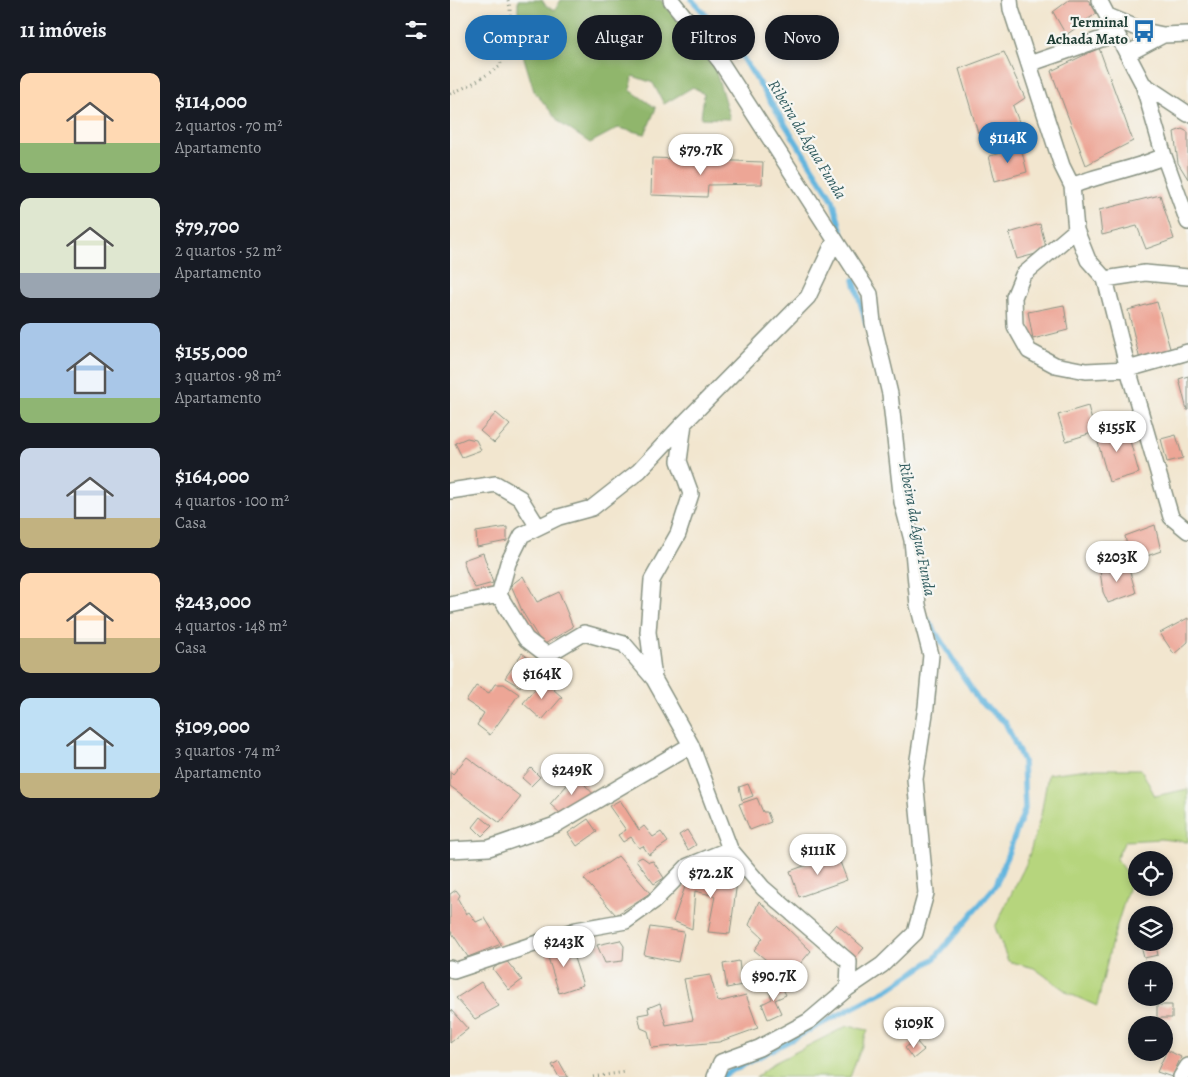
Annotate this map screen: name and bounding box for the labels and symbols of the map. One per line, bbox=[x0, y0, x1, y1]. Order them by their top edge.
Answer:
place label: Terminal Achada Mato bbox=[1046, 12, 1128, 49]
bus stop icon: Terminal Achada Mato bbox=[1131, 18, 1157, 44]
water label: Ribeira da Água Funda bbox=[763, 76, 852, 204]
pin: $114K bbox=[973, 121, 1043, 164]
pin: $79.7K bbox=[660, 134, 742, 176]
pin: $155K bbox=[1082, 410, 1152, 453]
water label: Ribeira da Água Funda bbox=[893, 460, 941, 599]
pin: $203K bbox=[1082, 540, 1152, 583]
pin: $164K bbox=[507, 658, 577, 700]
pin: $249K bbox=[537, 754, 607, 796]
pin: $111K bbox=[783, 834, 853, 876]
pin: $72.2K bbox=[670, 856, 752, 899]
pin: $243K bbox=[529, 926, 599, 968]
pin: $90.7K bbox=[733, 960, 815, 1002]
pin: $109K bbox=[879, 1006, 949, 1049]

